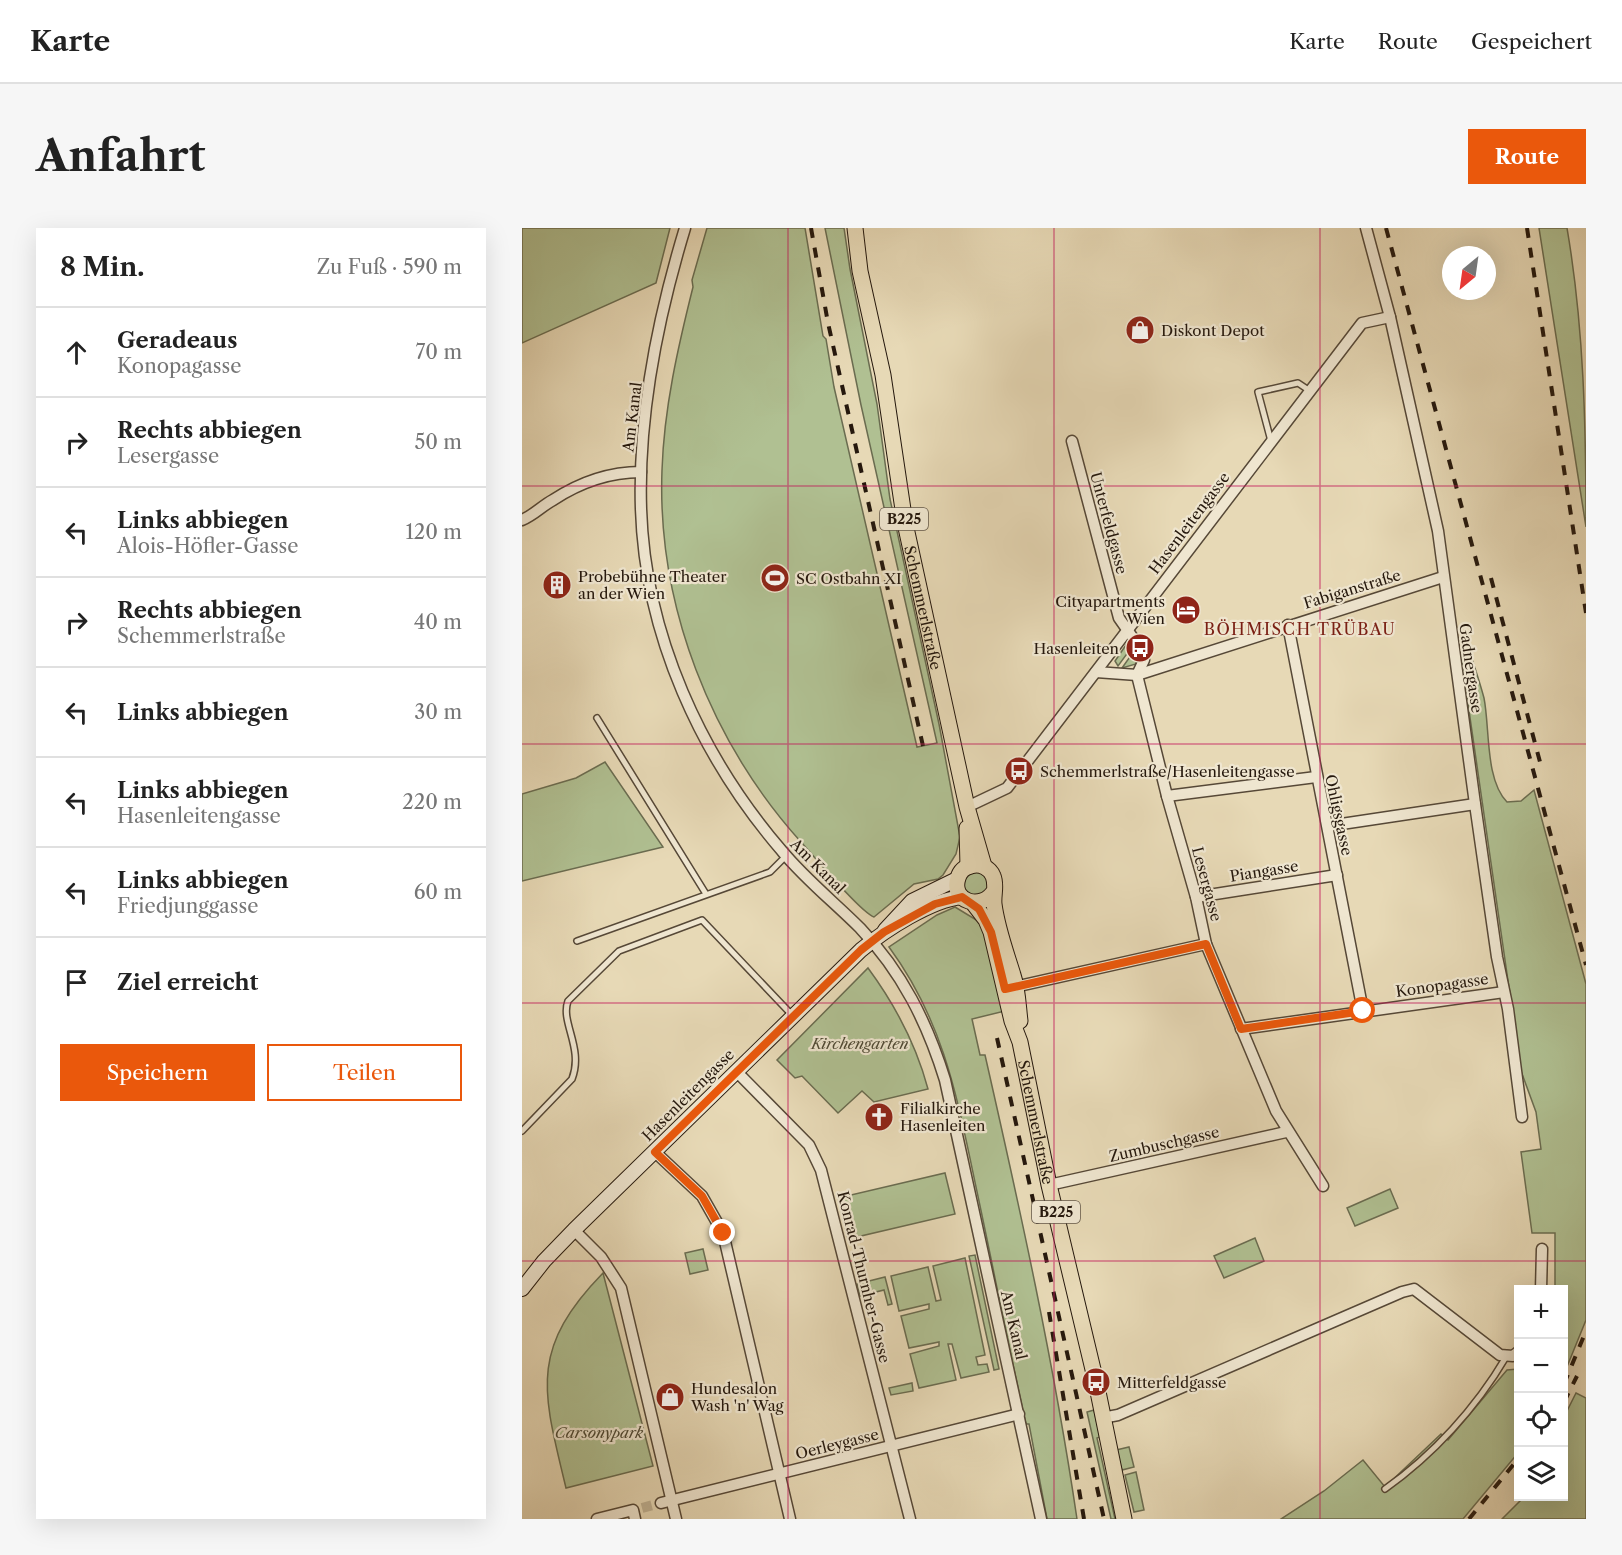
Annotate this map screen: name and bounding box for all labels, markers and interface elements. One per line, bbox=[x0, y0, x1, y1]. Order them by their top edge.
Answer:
text: Karte bbox=[30, 24, 110, 58]
text: Karte bbox=[1289, 29, 1345, 54]
text: Route bbox=[1378, 29, 1438, 54]
text: Gespeichert bbox=[1471, 29, 1592, 54]
button: Route bbox=[1468, 129, 1586, 184]
text: Anfahrt bbox=[36, 130, 205, 182]
north arrow bbox=[1442, 246, 1496, 300]
text: 8 Min. bbox=[60, 251, 144, 283]
text: Zu Fuß · 590 m bbox=[317, 255, 462, 279]
shop icon: Diskont Depot bbox=[1124, 314, 1156, 346]
place label: Diskont Depot bbox=[1161, 321, 1265, 340]
text: Geradeaus bbox=[117, 327, 237, 354]
icon: ahead bbox=[60, 336, 93, 369]
text: 70 m bbox=[416, 340, 462, 364]
text: Konopagasse bbox=[117, 354, 241, 378]
street label: Am Kanal bbox=[618, 380, 646, 454]
text: Rechts abbiegen bbox=[117, 417, 302, 444]
icon: right bbox=[60, 426, 93, 459]
text: 50 m bbox=[415, 430, 462, 454]
text: Lesergasse bbox=[117, 444, 219, 468]
street label: Hasenleitengasse bbox=[1144, 468, 1234, 578]
street label: Unterfeldgasse bbox=[1086, 470, 1132, 576]
text: Links abbiegen bbox=[117, 507, 289, 534]
road number: B225 bbox=[880, 508, 928, 530]
icon: left bbox=[60, 516, 93, 549]
text: 120 m bbox=[405, 520, 462, 544]
text: Alois-Höfler-Gasse bbox=[117, 534, 299, 558]
street label: Schemmerlstraße bbox=[901, 544, 946, 671]
sports icon: SC Ostbahn XI bbox=[759, 562, 791, 594]
street label: Fabiganstraße bbox=[1301, 565, 1403, 613]
place label: Probebühne Theater an der Wien bbox=[578, 567, 727, 603]
building icon: Probebühne Theater an der Wien bbox=[541, 569, 573, 601]
place label: SC Ostbahn XI bbox=[796, 569, 902, 588]
place label: Cityapartments Wien bbox=[1055, 592, 1166, 628]
hotel icon: Cityapartments Wien bbox=[1170, 594, 1202, 626]
text: Rechts abbiegen bbox=[117, 597, 302, 624]
icon: right bbox=[60, 606, 93, 639]
text: 40 m bbox=[414, 610, 462, 634]
district label: BÖHMISCH TRÜBAU bbox=[1204, 619, 1396, 639]
street label: Gadnergasse bbox=[1455, 622, 1487, 714]
text: Schemmerlstraße bbox=[117, 624, 286, 648]
bus stop icon: Hasenleiten bbox=[1124, 632, 1156, 664]
place label: Hasenleiten bbox=[1034, 639, 1120, 658]
icon: left bbox=[60, 696, 93, 729]
text: Links abbiegen bbox=[117, 699, 289, 726]
text: 30 m bbox=[414, 700, 462, 724]
bus stop icon: Schemmerlstraße/Hasenleitengasse bbox=[1003, 755, 1035, 787]
place label: Schemmerlstraße/Hasenleitengasse bbox=[1040, 762, 1295, 781]
street label: Ohligsgasse bbox=[1321, 773, 1357, 857]
text: Links abbiegen bbox=[117, 777, 289, 804]
icon: left bbox=[60, 786, 93, 819]
text: 220 m bbox=[402, 790, 462, 814]
text: Hasenleitengasse bbox=[117, 804, 281, 828]
street label: Am Kanal bbox=[786, 834, 850, 898]
street label: Lesergasse bbox=[1188, 845, 1226, 923]
street label: Piangasse bbox=[1228, 856, 1300, 886]
text: Links abbiegen bbox=[117, 867, 289, 894]
icon: left bbox=[60, 876, 93, 909]
text: 60 m bbox=[414, 880, 462, 904]
text: Friedjunggasse bbox=[117, 894, 258, 918]
icon: arrive bbox=[60, 966, 93, 999]
text: Ziel erreicht bbox=[117, 969, 258, 996]
street label: Konopagasse bbox=[1394, 969, 1490, 1001]
route start bbox=[1349, 997, 1375, 1023]
park label: Kirchengarten bbox=[810, 1034, 909, 1053]
button: Speichern bbox=[60, 1044, 255, 1101]
button: Teilen bbox=[267, 1044, 462, 1101]
street label: Hasenleitengasse bbox=[638, 1045, 738, 1145]
street label: Schemmerlstraße bbox=[1014, 1058, 1058, 1186]
place label: Filialkirche Hasenleiten bbox=[900, 1099, 986, 1135]
church icon: Filialkirche Hasenleiten bbox=[863, 1101, 895, 1133]
street label: Zumbuschgasse bbox=[1107, 1122, 1221, 1166]
street label: Konrad-Thurnher-Gasse bbox=[833, 1189, 895, 1365]
road number: B225 bbox=[1032, 1201, 1080, 1223]
route end bbox=[709, 1219, 735, 1245]
map controls bbox=[1514, 1285, 1568, 1501]
button: + bbox=[1514, 1285, 1568, 1339]
street label: Am Kanal bbox=[997, 1288, 1031, 1362]
button: − bbox=[1514, 1339, 1568, 1393]
bus stop icon: Mitterfeldgasse bbox=[1080, 1366, 1112, 1398]
place label: Mitterfeldgasse bbox=[1117, 1373, 1226, 1392]
place label: Hundesalon Wash 'n' Wag bbox=[690, 1379, 784, 1415]
shop icon: Hundesalon Wash 'n' Wag bbox=[654, 1381, 686, 1413]
button: locate bbox=[1514, 1393, 1568, 1447]
park label: Carsonypark bbox=[555, 1423, 643, 1442]
street label: Oerleygasse bbox=[793, 1425, 881, 1463]
button: layers bbox=[1514, 1447, 1568, 1501]

